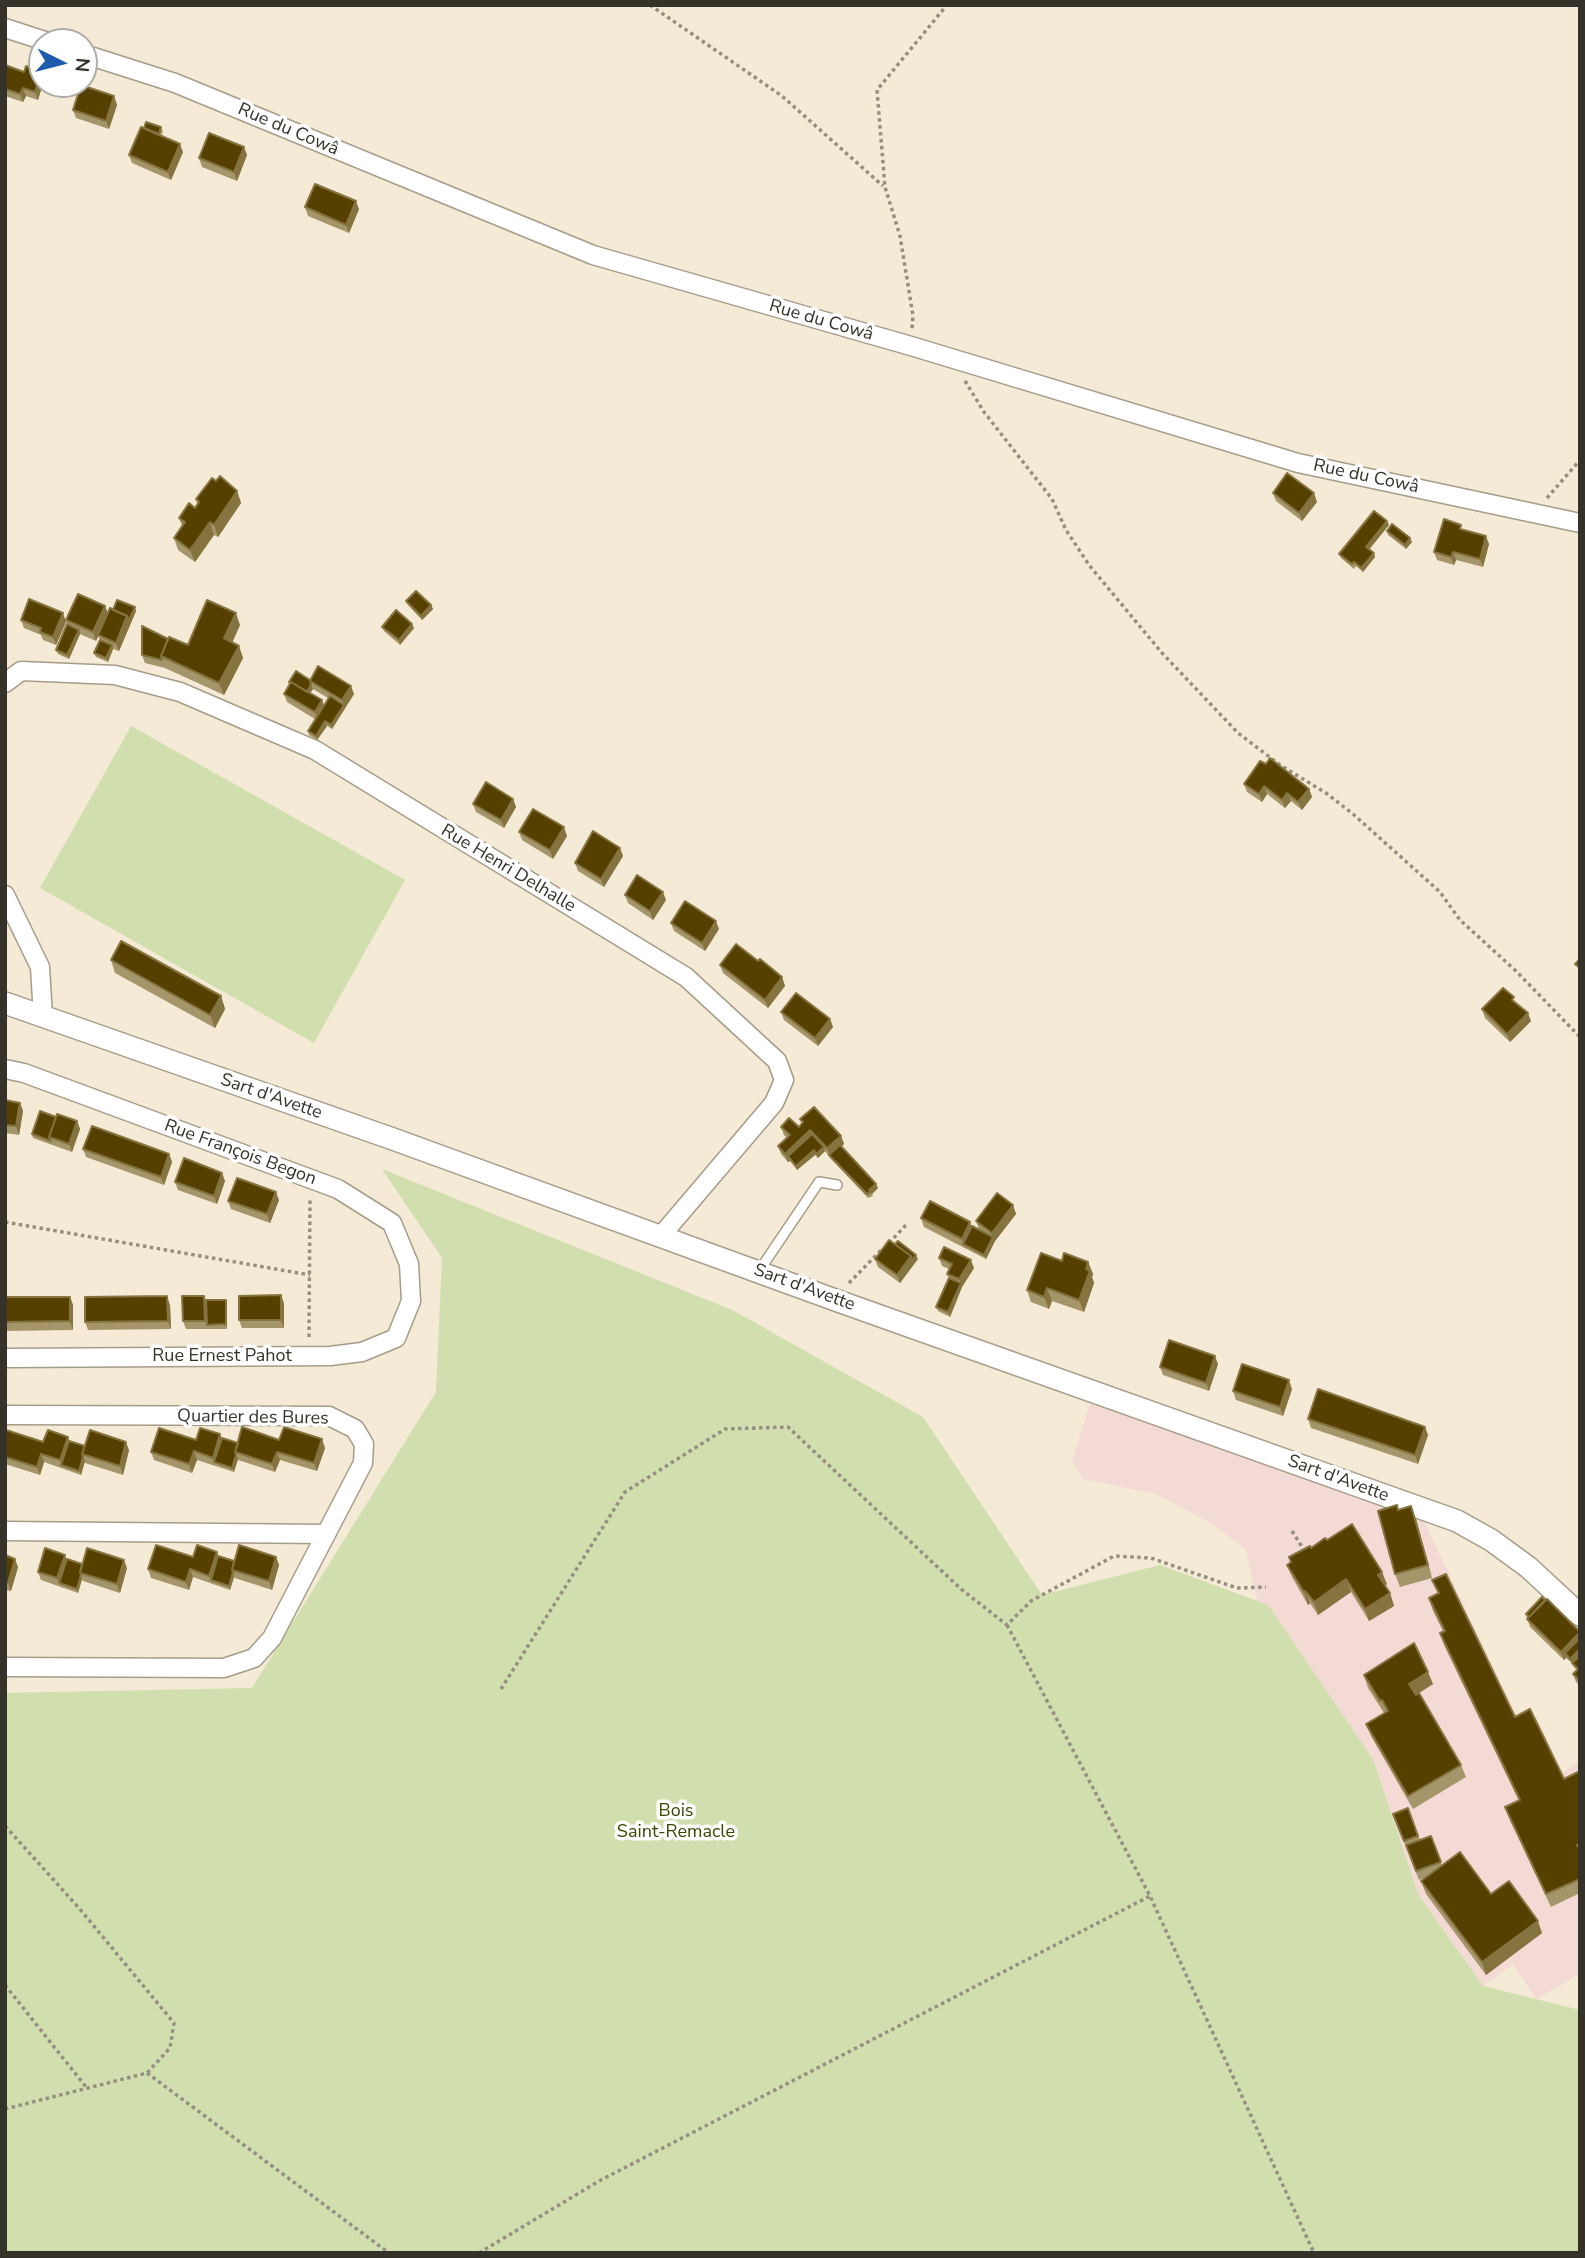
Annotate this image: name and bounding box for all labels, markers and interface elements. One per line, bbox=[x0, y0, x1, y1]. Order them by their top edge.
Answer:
north arrow bbox=[28, 28, 98, 98]
text: N bbox=[68, 57, 96, 73]
street label: Rue du Cowâ bbox=[234, 99, 342, 161]
street label: Rue du Cowâ bbox=[766, 296, 876, 346]
street label: Rue du Cowâ bbox=[1311, 455, 1421, 499]
street label: Rue Henri Delhalle bbox=[437, 820, 579, 918]
street label: Sart d'Avette bbox=[217, 1070, 325, 1124]
street label: Rue François Begon bbox=[161, 1115, 319, 1191]
street label: Sart d'Avette bbox=[750, 1260, 858, 1316]
street label: Rue Ernest Pahot bbox=[152, 1346, 292, 1368]
street label: Quartier des Bures bbox=[177, 1406, 329, 1430]
street label: Sart d'Avette bbox=[1284, 1451, 1392, 1507]
park label: Bois Saint-Remacle bbox=[617, 1801, 735, 1843]

